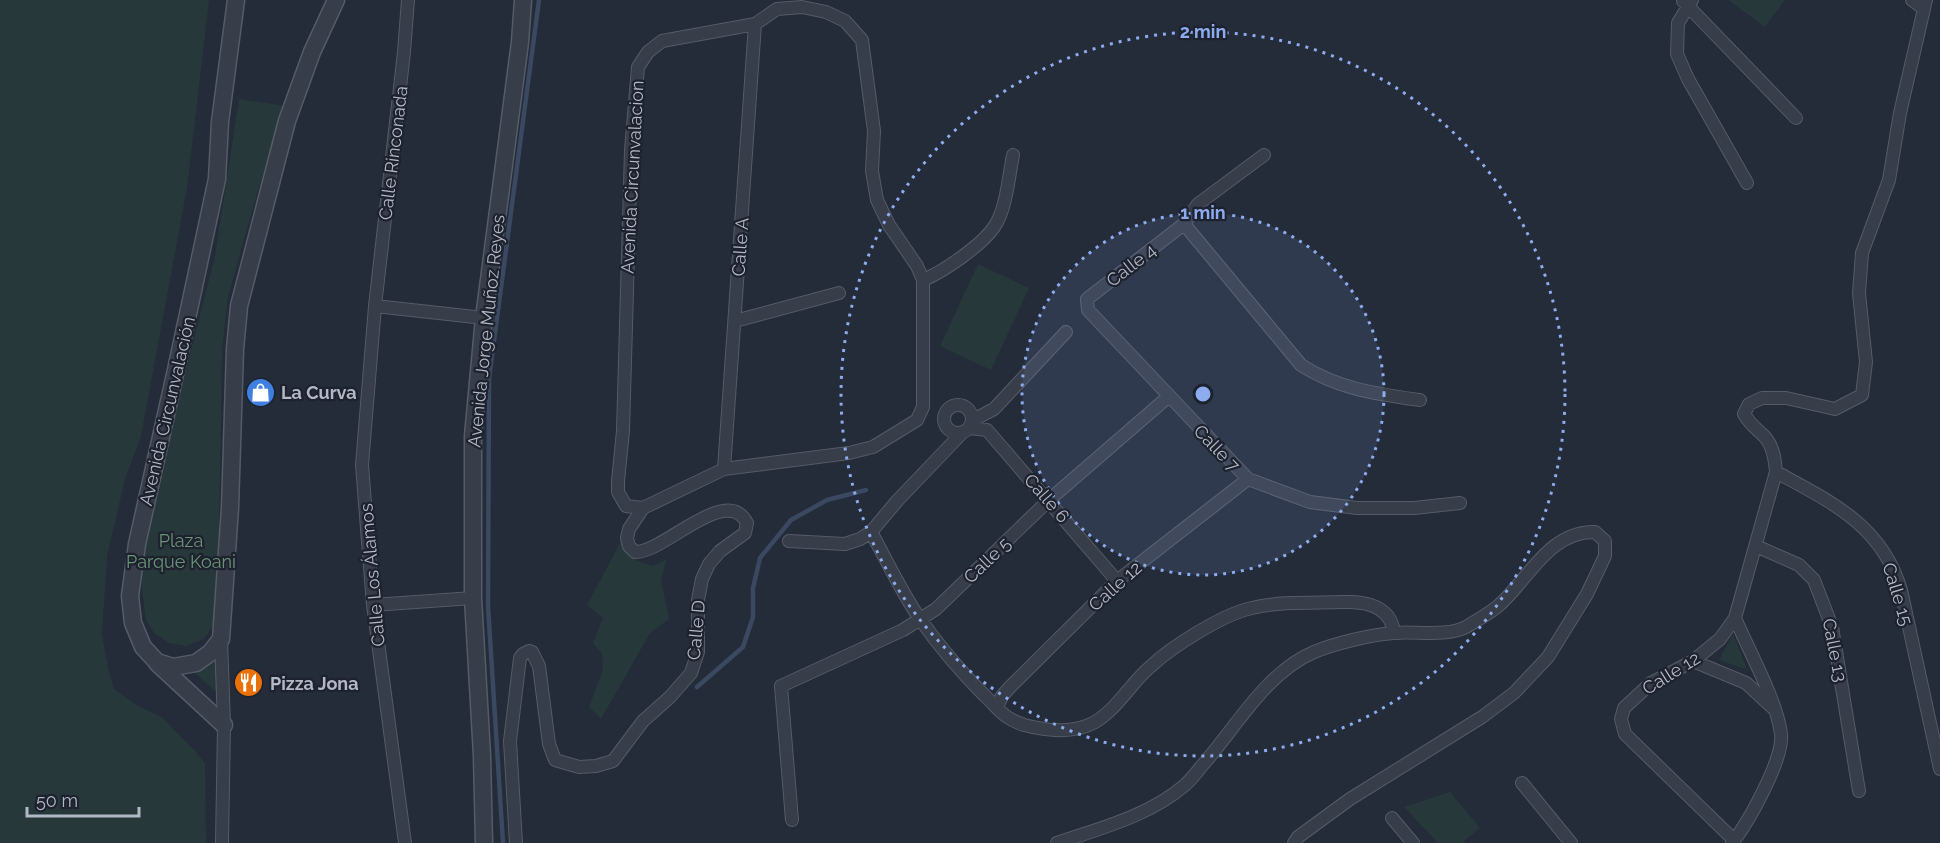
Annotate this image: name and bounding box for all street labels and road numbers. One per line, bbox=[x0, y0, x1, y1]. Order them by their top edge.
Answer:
street label: Avenida Circunvalacion bbox=[616, 80, 648, 274]
street label: Calle Rinconada bbox=[374, 85, 412, 221]
street label: Avenida Jorge Muñoz Reyes bbox=[463, 213, 509, 448]
street label: Calle A bbox=[727, 217, 753, 277]
street label: Calle 4 bbox=[1102, 239, 1160, 291]
street label: Avenida Circunvalación bbox=[135, 314, 199, 508]
street label: Calle 7 bbox=[1190, 420, 1245, 476]
street label: Calle 6 bbox=[1020, 469, 1074, 527]
street label: Calle Los Álamos bbox=[354, 502, 389, 648]
street label: Calle 5 bbox=[959, 533, 1015, 587]
street label: Calle 12 bbox=[1084, 557, 1146, 615]
street label: Calle 15 bbox=[1879, 560, 1918, 628]
street label: Calle D bbox=[683, 599, 709, 661]
street label: Calle 13 bbox=[1819, 616, 1851, 684]
street label: Calle 12 bbox=[1638, 647, 1704, 699]

